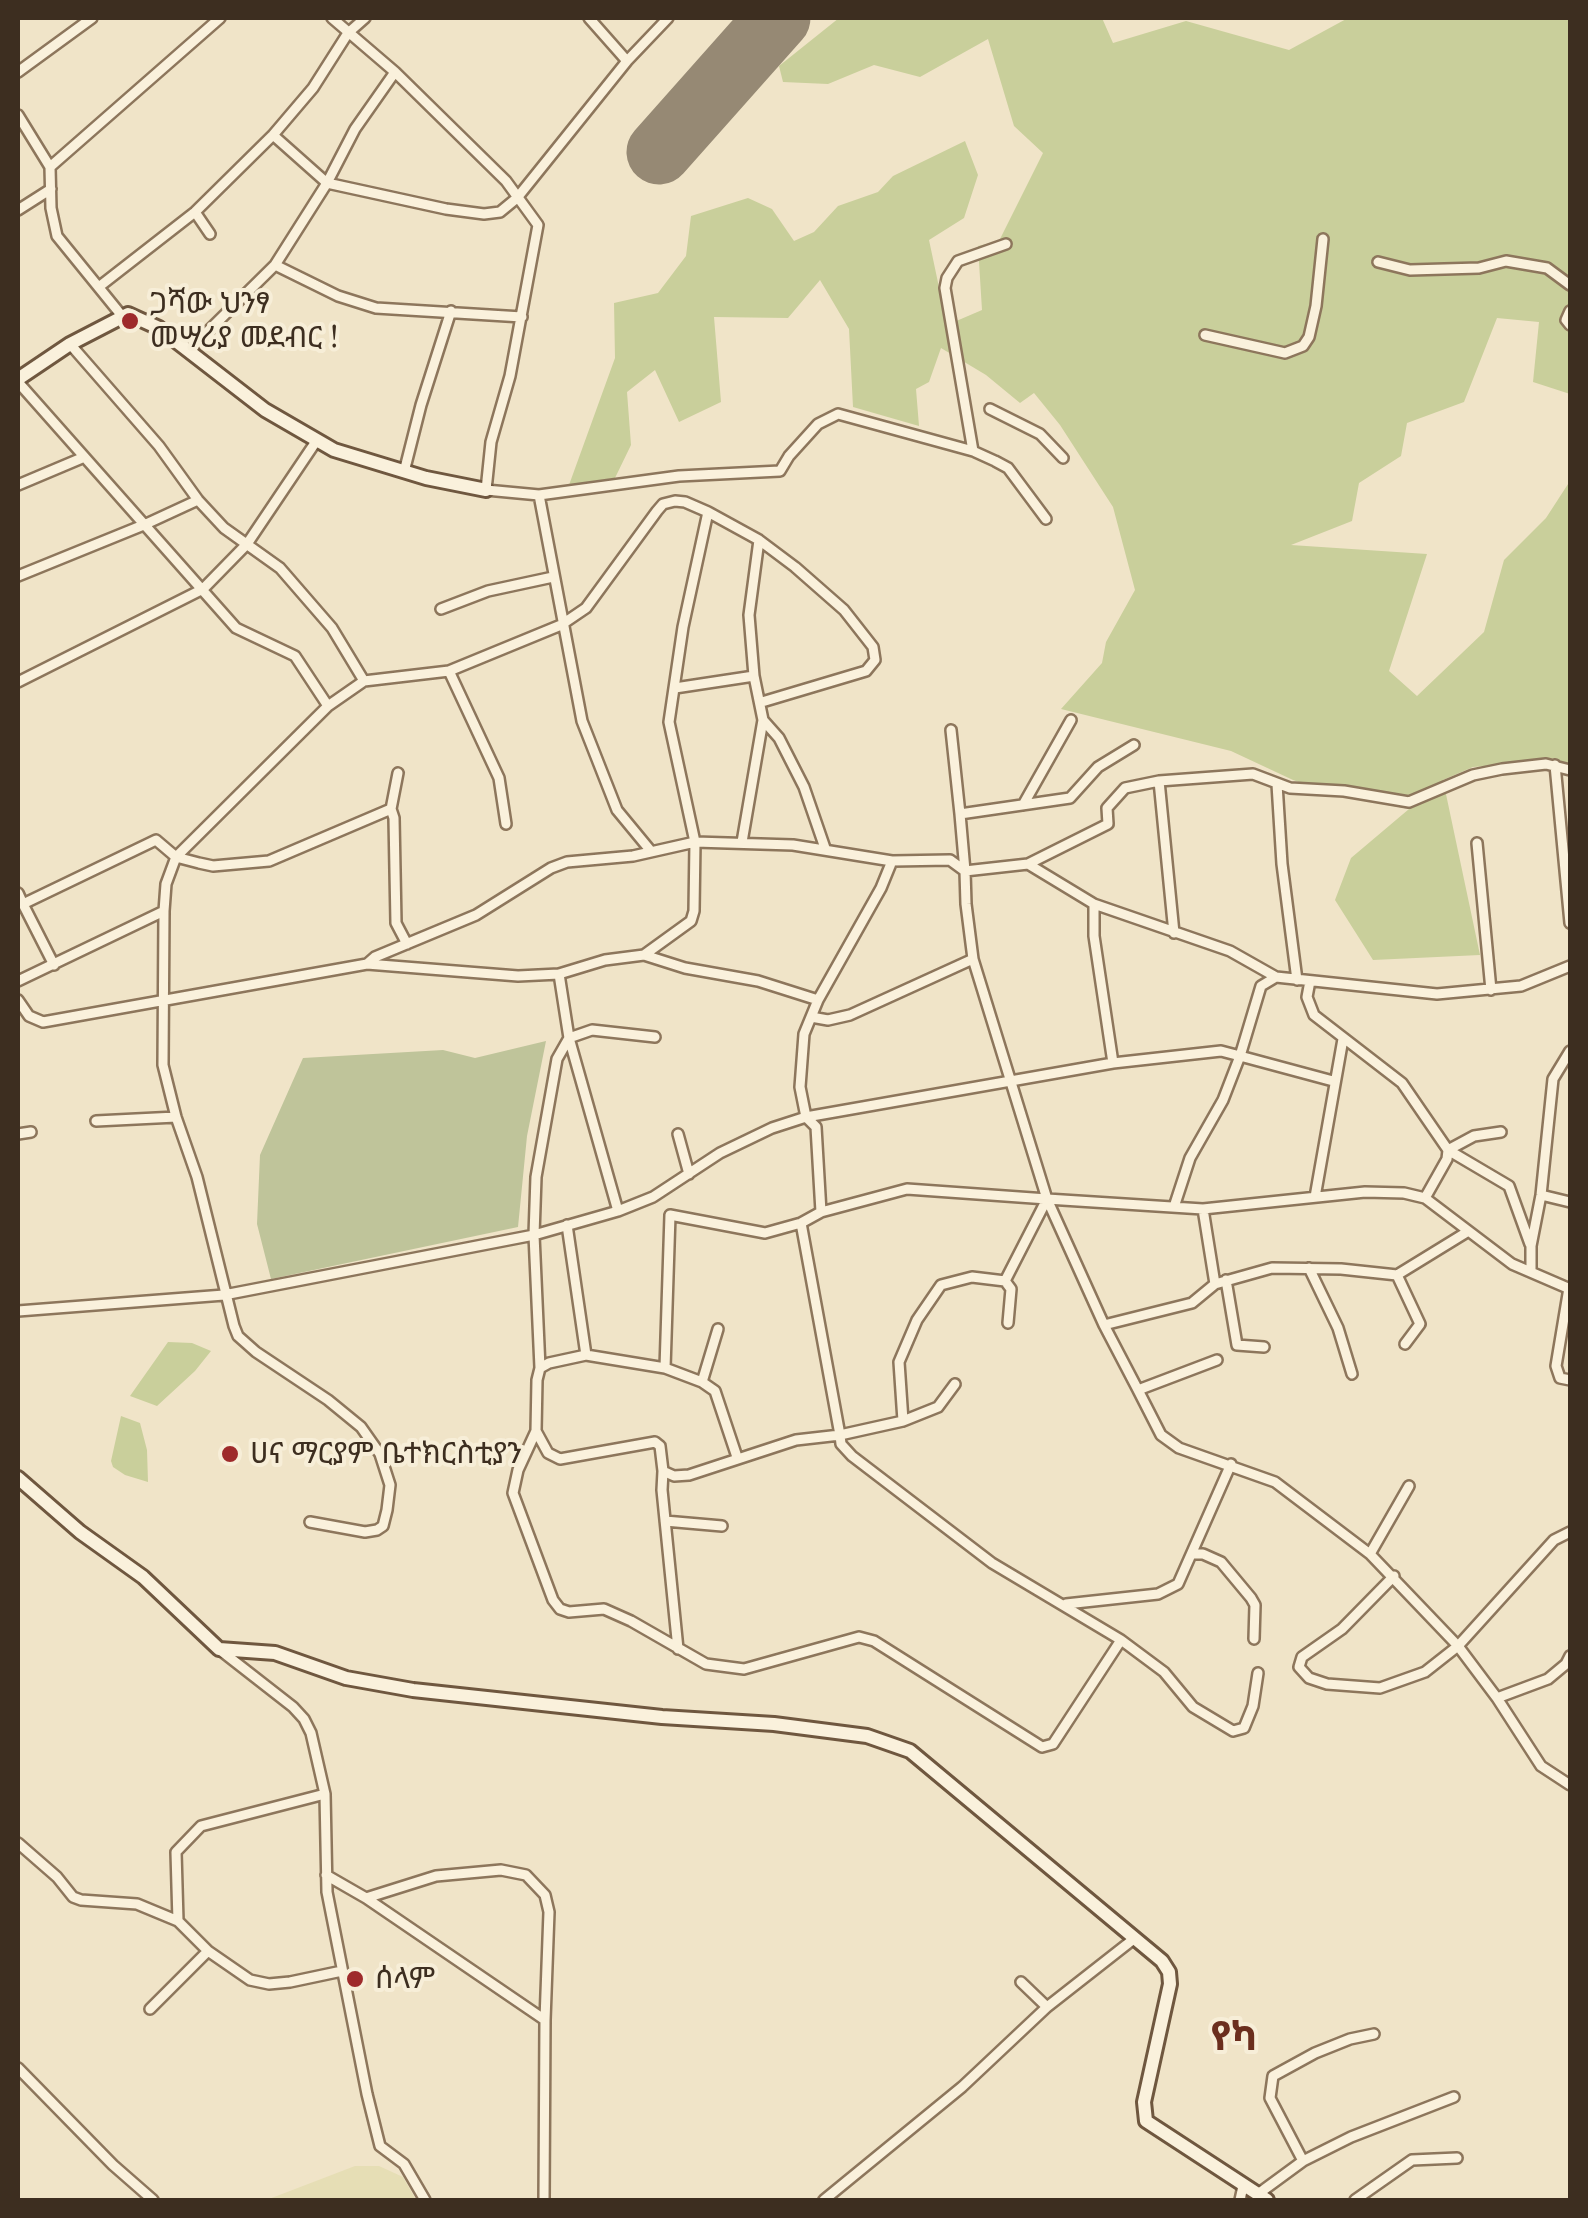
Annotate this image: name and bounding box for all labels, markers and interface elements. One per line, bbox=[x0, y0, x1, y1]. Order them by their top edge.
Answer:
place label: ጋሻው ህንፃ መሣሪያ መደብር ! bbox=[150, 286, 338, 356]
marker: ጋሻው ህንፃ መሣሪያ መደብር ! bbox=[119, 310, 141, 332]
place label: ሀና ማርያም ቤተክርስቲያን bbox=[250, 1436, 522, 1472]
marker: ሀና ማርያም ቤተክርስቲያን bbox=[219, 1443, 241, 1465]
place label: ሰላም bbox=[375, 1961, 435, 1997]
marker: ሰላም bbox=[344, 1968, 366, 1990]
district label: የካ bbox=[1210, 2015, 1258, 2063]

